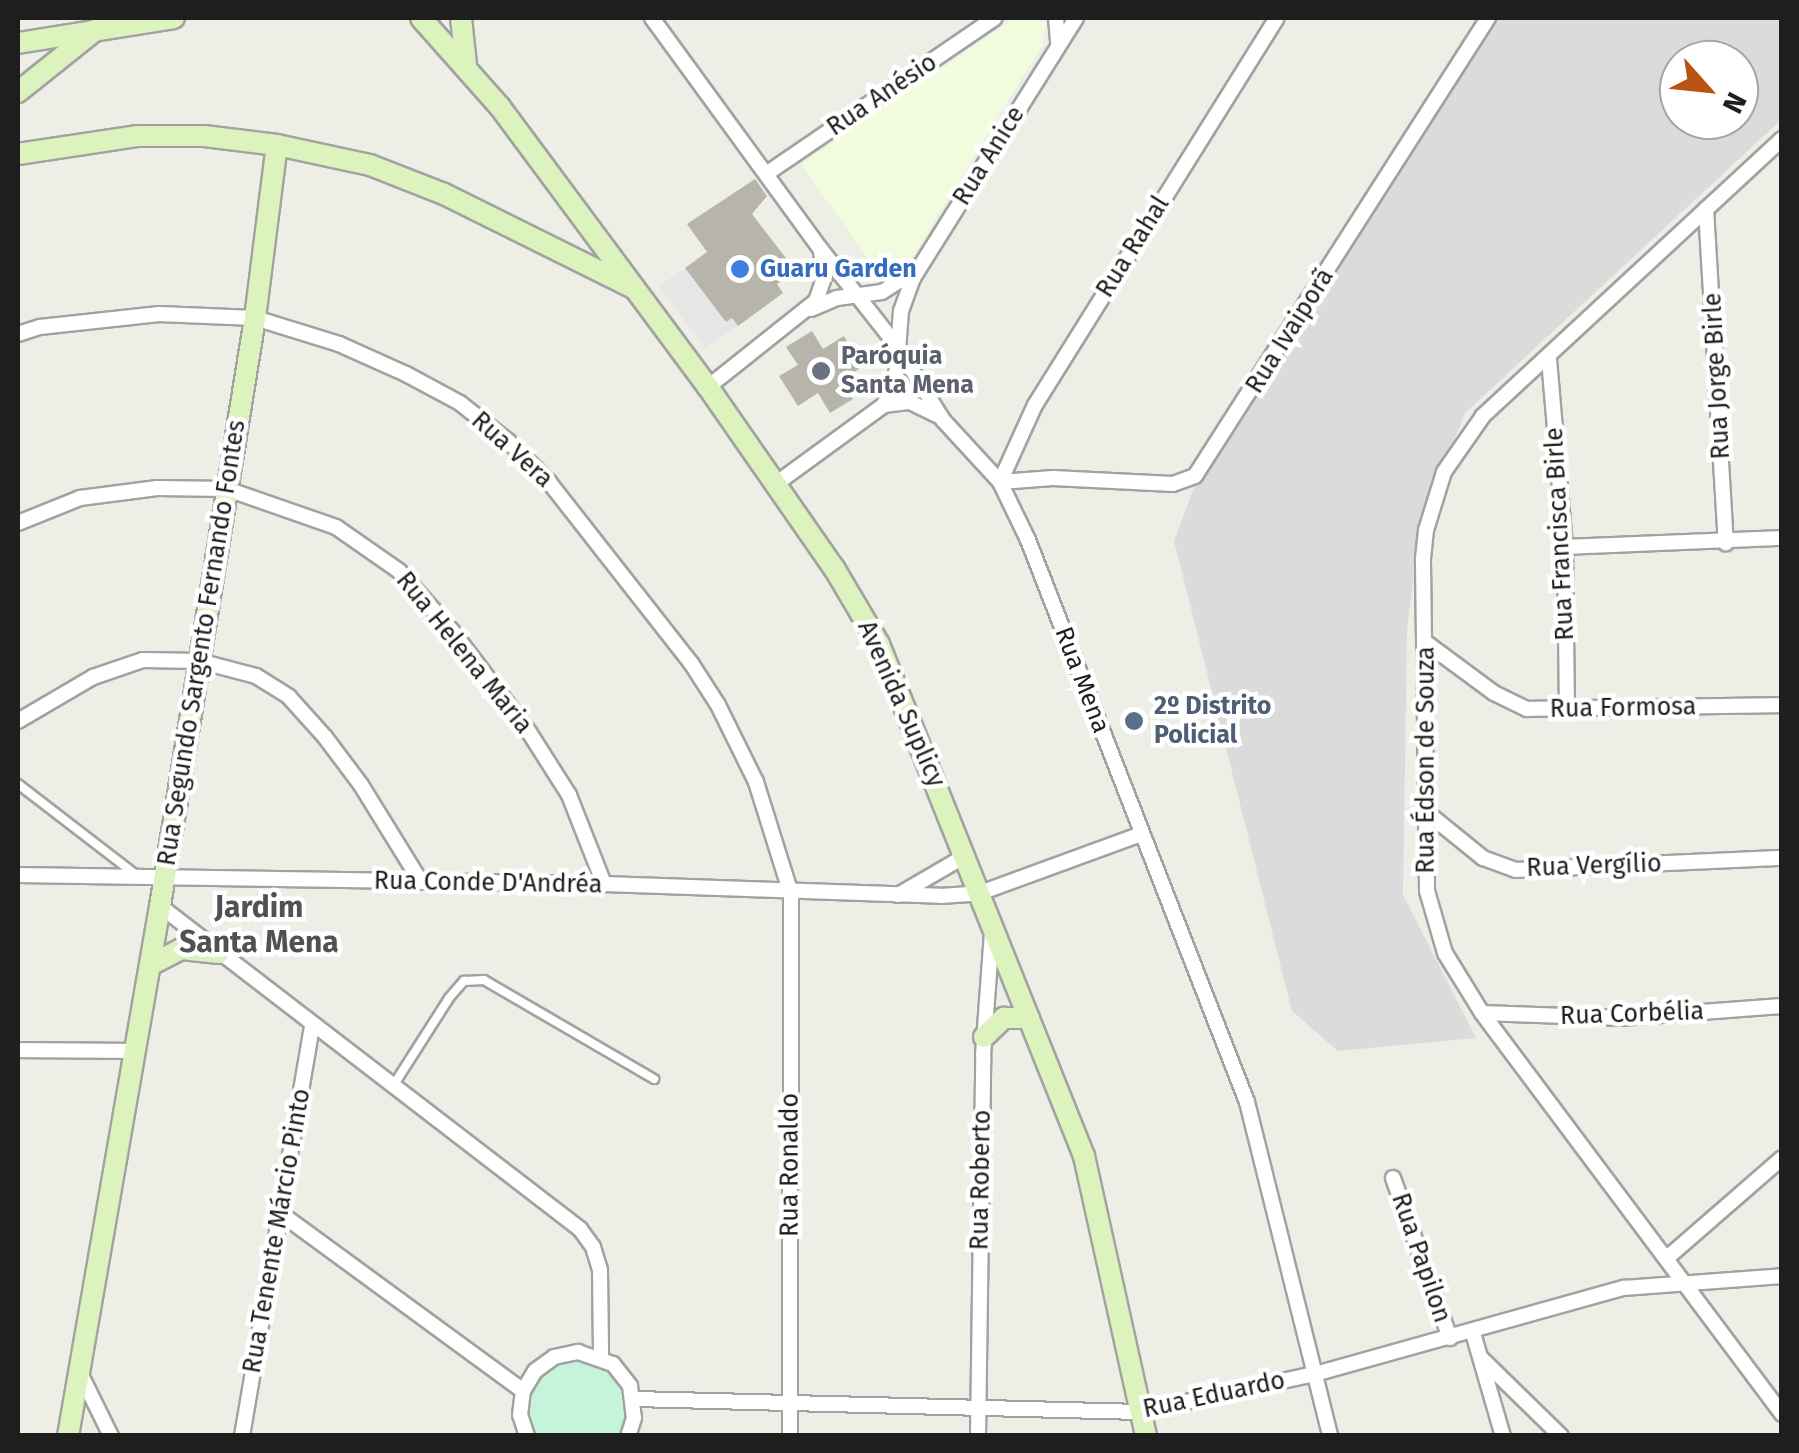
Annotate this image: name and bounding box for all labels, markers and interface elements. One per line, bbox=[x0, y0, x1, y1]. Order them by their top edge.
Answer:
north arrow bbox=[1659, 40, 1759, 140]
street label: Rua Anésio bbox=[821, 47, 943, 143]
text: N bbox=[1715, 87, 1753, 119]
street label: Rua Anice bbox=[947, 101, 1031, 211]
street label: Rua Rahal bbox=[1090, 191, 1176, 303]
place label: Guaru Garden bbox=[760, 254, 917, 284]
marker: Guaru Garden bbox=[729, 258, 751, 280]
street label: Rua Ivaiporã bbox=[1240, 263, 1340, 399]
street label: Rua Jorge Birle bbox=[1698, 292, 1736, 460]
place label: Paróquia Santa Mena bbox=[841, 342, 974, 401]
marker: Paróquia Santa Mena bbox=[810, 360, 832, 382]
street label: Rua Vera bbox=[465, 406, 559, 494]
street label: Rua Segundo Sargento Fernando Fontes bbox=[152, 418, 252, 868]
street label: Rua Francisca Birle bbox=[1539, 427, 1581, 641]
street label: Rua Helena Maria bbox=[390, 566, 538, 740]
street label: Avenida Suplicy bbox=[851, 616, 951, 792]
street label: Rua Mena bbox=[1048, 623, 1116, 737]
street label: Rua Édson de Souza bbox=[1411, 646, 1441, 874]
place label: 2º Distrito Policial bbox=[1154, 692, 1271, 751]
street label: Rua Formosa bbox=[1549, 692, 1697, 724]
marker: 2º Distrito Policial bbox=[1123, 710, 1145, 732]
street label: Rua Vergílio bbox=[1526, 849, 1662, 883]
street label: Rua Conde D'Andréa bbox=[374, 866, 602, 900]
district label: Jardim Santa Mena bbox=[179, 889, 339, 960]
street label: Rua Corbélia bbox=[1559, 996, 1705, 1032]
street label: Rua Tenente Márcio Pinto bbox=[237, 1086, 317, 1376]
street label: Rua Ronaldo bbox=[775, 1093, 805, 1237]
street label: Rua Roberto bbox=[965, 1109, 997, 1251]
street label: Rua Papilon bbox=[1385, 1189, 1457, 1327]
street label: Rua Eduardo bbox=[1140, 1365, 1288, 1425]

